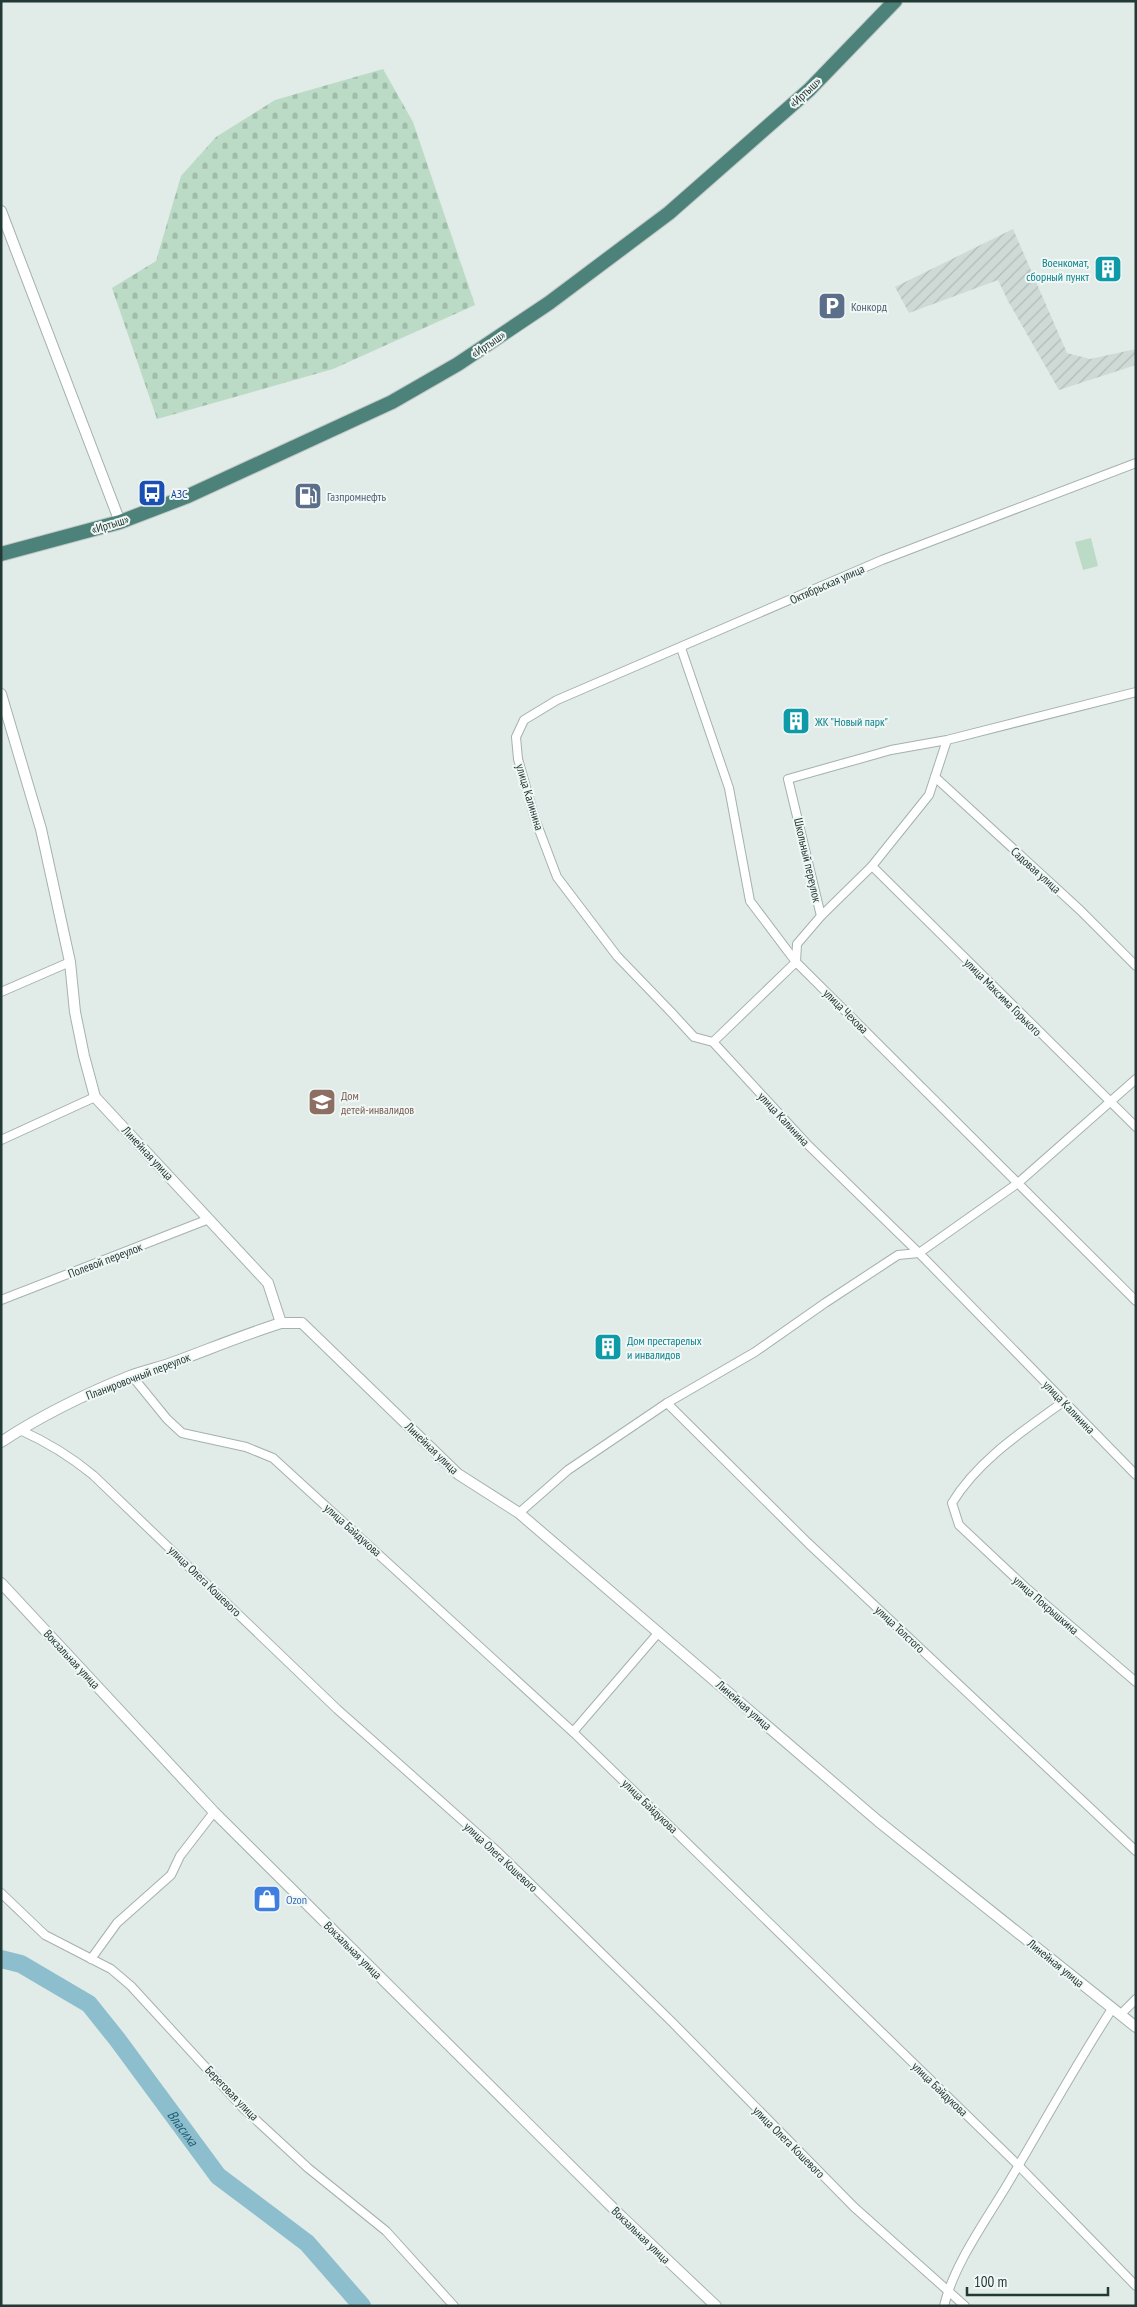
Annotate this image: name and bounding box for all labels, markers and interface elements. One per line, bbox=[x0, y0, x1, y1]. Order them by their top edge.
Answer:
street label: «Иртыш» bbox=[786, 73, 824, 111]
building icon: Военкомат, сборный пункт bbox=[1093, 254, 1123, 284]
place label: Военкомат, сборный пункт bbox=[1026, 255, 1089, 284]
parking icon: Конкорд bbox=[817, 291, 847, 321]
place label: Конкорд bbox=[851, 299, 888, 314]
street label: «Иртыш» bbox=[468, 327, 508, 361]
bus stop icon: АЗС bbox=[137, 478, 167, 508]
fuel station icon: Газпромнефть bbox=[293, 481, 323, 511]
place label: АЗС bbox=[171, 486, 188, 501]
place label: Газпромнефть bbox=[327, 489, 386, 504]
street label: «Иртыш» bbox=[89, 511, 131, 537]
street label: Октябрьская улица bbox=[787, 561, 867, 607]
building icon: ЖК "Новый парк" bbox=[781, 706, 811, 736]
place label: ЖК "Новый парк" bbox=[814, 714, 888, 729]
street label: улица Калинина bbox=[513, 762, 547, 832]
street label: Школьный переулок bbox=[791, 816, 825, 904]
street label: Садовая улица bbox=[1008, 844, 1064, 896]
street label: улица Максима Горького bbox=[961, 955, 1045, 1039]
street label: улица Чехова bbox=[820, 985, 872, 1037]
school or university icon: Дом детей-инвалидов bbox=[307, 1087, 337, 1117]
place label: Дом детей-инвалидов bbox=[341, 1088, 414, 1117]
street label: улица Калинина bbox=[755, 1089, 813, 1149]
street label: Линейная улица bbox=[118, 1122, 177, 1183]
street label: Полевой переулок bbox=[66, 1239, 145, 1281]
building icon: Дом престарелых и инвалидов bbox=[593, 1332, 623, 1362]
place label: Дом престарелых и инвалидов bbox=[627, 1333, 702, 1362]
street label: Планировочный переулок bbox=[84, 1349, 193, 1403]
street label: улица Калинина bbox=[1040, 1377, 1098, 1437]
street label: Линейная улица bbox=[401, 1418, 462, 1477]
street label: улица Байдукова bbox=[321, 1500, 385, 1560]
street label: улица Олега Кошевого bbox=[165, 1542, 245, 1620]
street label: улица Покрышкина bbox=[1010, 1572, 1082, 1638]
street label: улица Толстого bbox=[872, 1602, 928, 1656]
street label: Вокзальная улица bbox=[41, 1626, 103, 1692]
street label: Линейная улица bbox=[712, 1676, 775, 1733]
street label: улица Байдукова bbox=[619, 1776, 681, 1836]
street label: улица Олега Кошевого bbox=[461, 1819, 541, 1895]
shop icon: Ozon bbox=[252, 1884, 282, 1914]
place label: Ozon bbox=[286, 1892, 307, 1907]
street label: Вокзальная улица bbox=[321, 1918, 385, 1982]
street label: Линейная улица bbox=[1024, 1935, 1087, 1990]
street label: улица Байдукова bbox=[909, 2059, 971, 2119]
street label: Береговая улица bbox=[202, 2062, 262, 2124]
street label: улица Олега Кошевого bbox=[750, 2103, 828, 2181]
water label: Власиха bbox=[163, 2106, 203, 2151]
street label: Вокзальная улица bbox=[609, 2203, 674, 2267]
scale bar bbox=[967, 2264, 1108, 2296]
text: 100 m bbox=[974, 2272, 1007, 2291]

